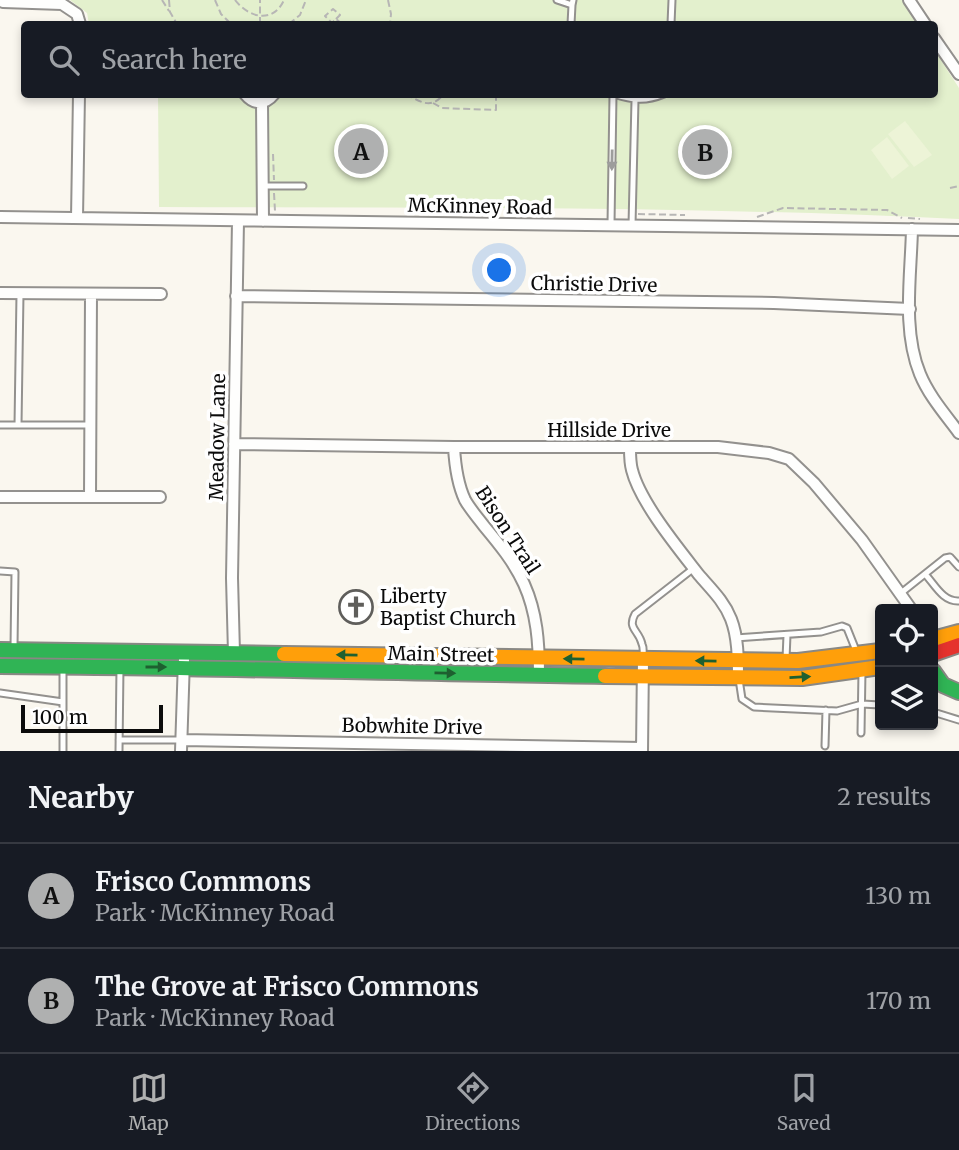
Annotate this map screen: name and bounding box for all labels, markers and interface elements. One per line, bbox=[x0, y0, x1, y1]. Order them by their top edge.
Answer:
search box bbox=[21, 21, 938, 98]
icon: search bbox=[45, 41, 83, 79]
text: Search here bbox=[101, 43, 247, 76]
pin: A bbox=[338, 125, 384, 177]
pin: B bbox=[682, 126, 728, 178]
one-way arrow bbox=[606, 149, 618, 171]
street label: McKinney Road bbox=[408, 193, 552, 219]
your location bbox=[482, 253, 516, 287]
street label: Christie Drive bbox=[531, 271, 657, 297]
street label: Meadow Lane bbox=[204, 373, 230, 501]
street label: Hillside Drive bbox=[547, 418, 671, 442]
street label: Bison Trail bbox=[471, 481, 545, 579]
place label: Liberty Baptist Church bbox=[380, 584, 516, 630]
church icon: Liberty Baptist Church bbox=[337, 588, 375, 626]
map controls bbox=[875, 604, 938, 730]
button: locate bbox=[875, 604, 938, 667]
street label: Main Street bbox=[387, 641, 495, 667]
one-way arrow bbox=[336, 649, 358, 661]
one-way arrow bbox=[563, 653, 585, 664]
one-way arrow bbox=[694, 655, 716, 667]
one-way arrow bbox=[145, 661, 167, 673]
one-way arrow bbox=[434, 667, 456, 679]
button: layers bbox=[875, 667, 938, 730]
one-way arrow bbox=[790, 671, 812, 682]
scale bar bbox=[21, 702, 163, 734]
text: 100 m bbox=[32, 705, 88, 729]
street label: Bobwhite Drive bbox=[341, 713, 483, 739]
text: Nearby bbox=[28, 778, 134, 816]
text: 2 results bbox=[837, 782, 931, 811]
text: Frisco Commons bbox=[95, 865, 311, 898]
text: A bbox=[43, 881, 59, 910]
text: 130 m bbox=[865, 881, 931, 910]
text: Park · McKinney Road bbox=[95, 898, 335, 927]
text: The Grove at Frisco Commons bbox=[95, 970, 479, 1003]
text: B bbox=[43, 986, 59, 1015]
text: 170 m bbox=[866, 986, 931, 1015]
text: Park · McKinney Road bbox=[95, 1003, 335, 1032]
tab: Map bbox=[128, 1069, 169, 1135]
tab: Directions bbox=[425, 1069, 520, 1135]
tab: Saved bbox=[777, 1069, 831, 1135]

